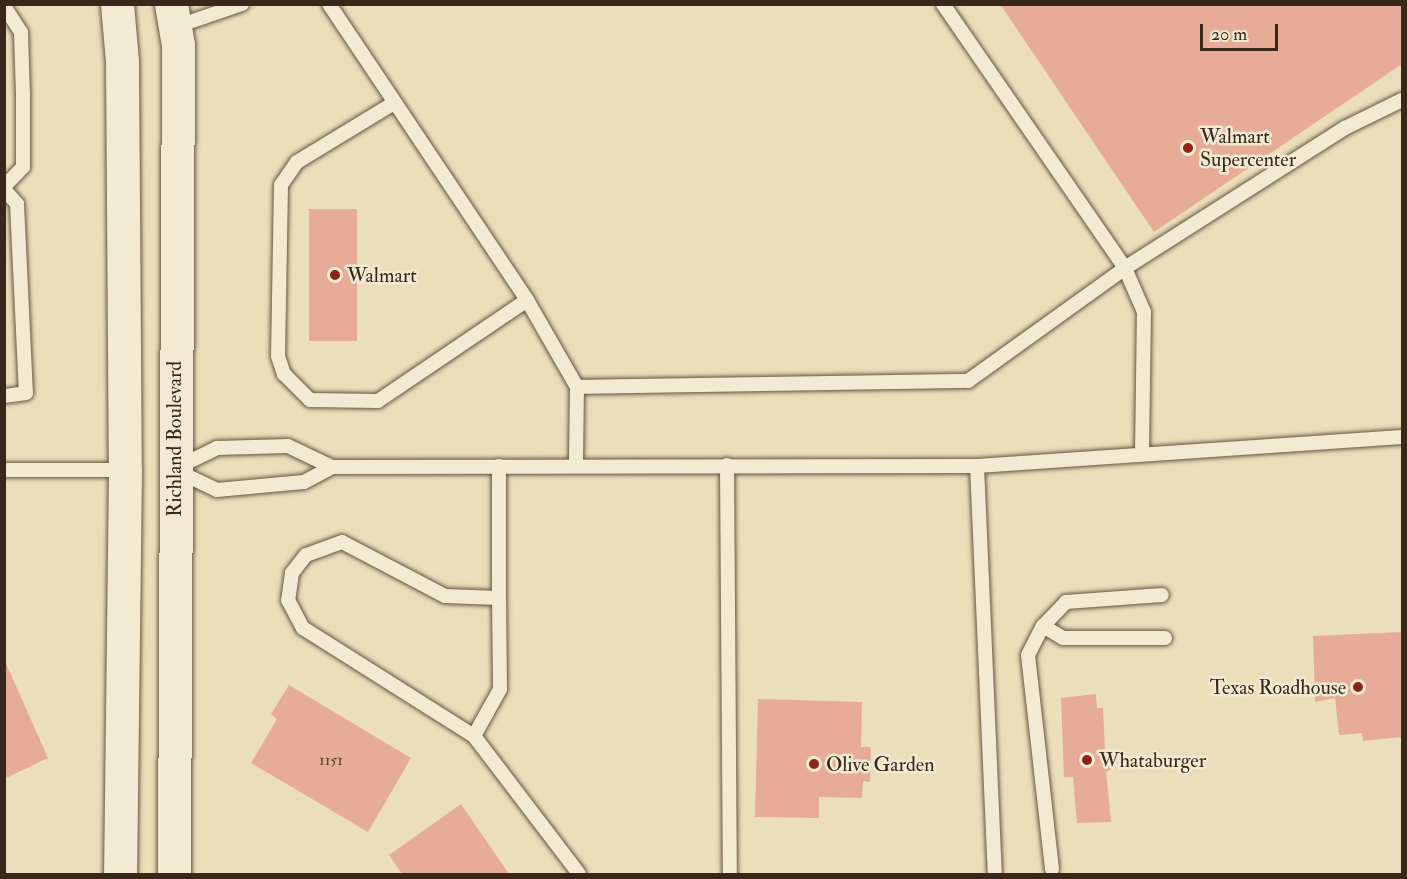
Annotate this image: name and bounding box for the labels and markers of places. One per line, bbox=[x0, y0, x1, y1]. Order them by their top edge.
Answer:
place label: Walmart Supercenter bbox=[1200, 124, 1296, 171]
marker: Walmart Supercenter bbox=[1181, 141, 1195, 155]
place label: Walmart bbox=[347, 263, 417, 287]
marker: Walmart bbox=[328, 268, 342, 282]
place label: Texas Roadhouse bbox=[1210, 675, 1346, 699]
marker: Texas Roadhouse bbox=[1351, 680, 1365, 694]
place label: Whataburger bbox=[1099, 748, 1206, 772]
place label: Olive Garden bbox=[826, 752, 934, 776]
marker: Whataburger bbox=[1080, 753, 1094, 767]
marker: Olive Garden bbox=[807, 757, 821, 771]

